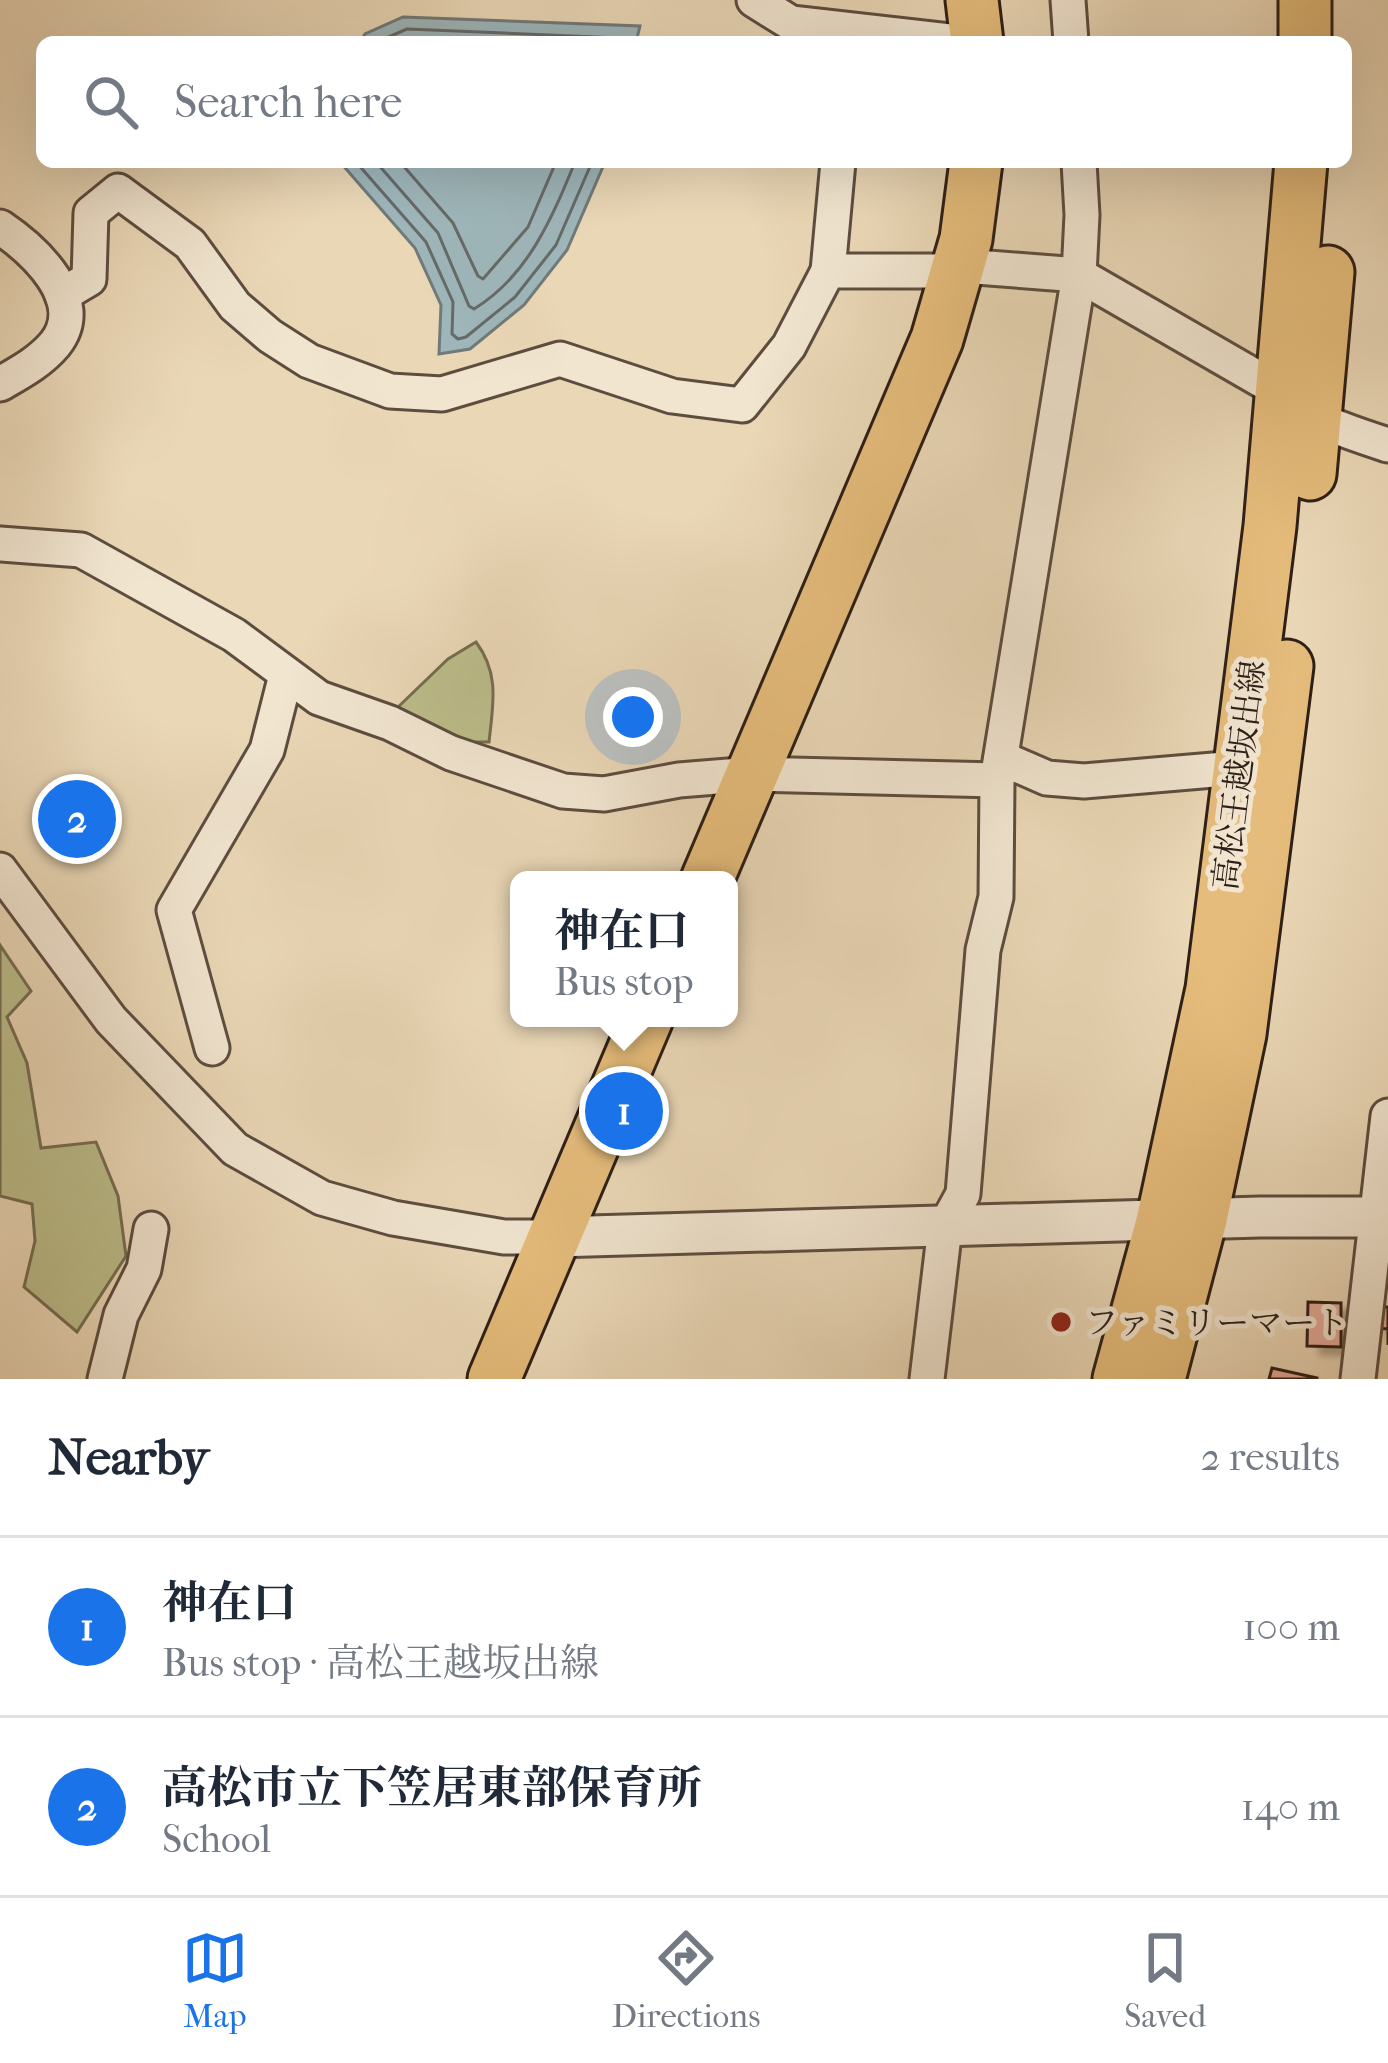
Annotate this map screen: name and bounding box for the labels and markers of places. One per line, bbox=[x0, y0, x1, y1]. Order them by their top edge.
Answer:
pin: 2 bbox=[38, 774, 116, 864]
pin: 1 bbox=[585, 1066, 663, 1156]
place label: ファミリーマート bbox=[1085, 1304, 1348, 1343]
marker: ファミリーマート bbox=[1048, 1309, 1074, 1335]

